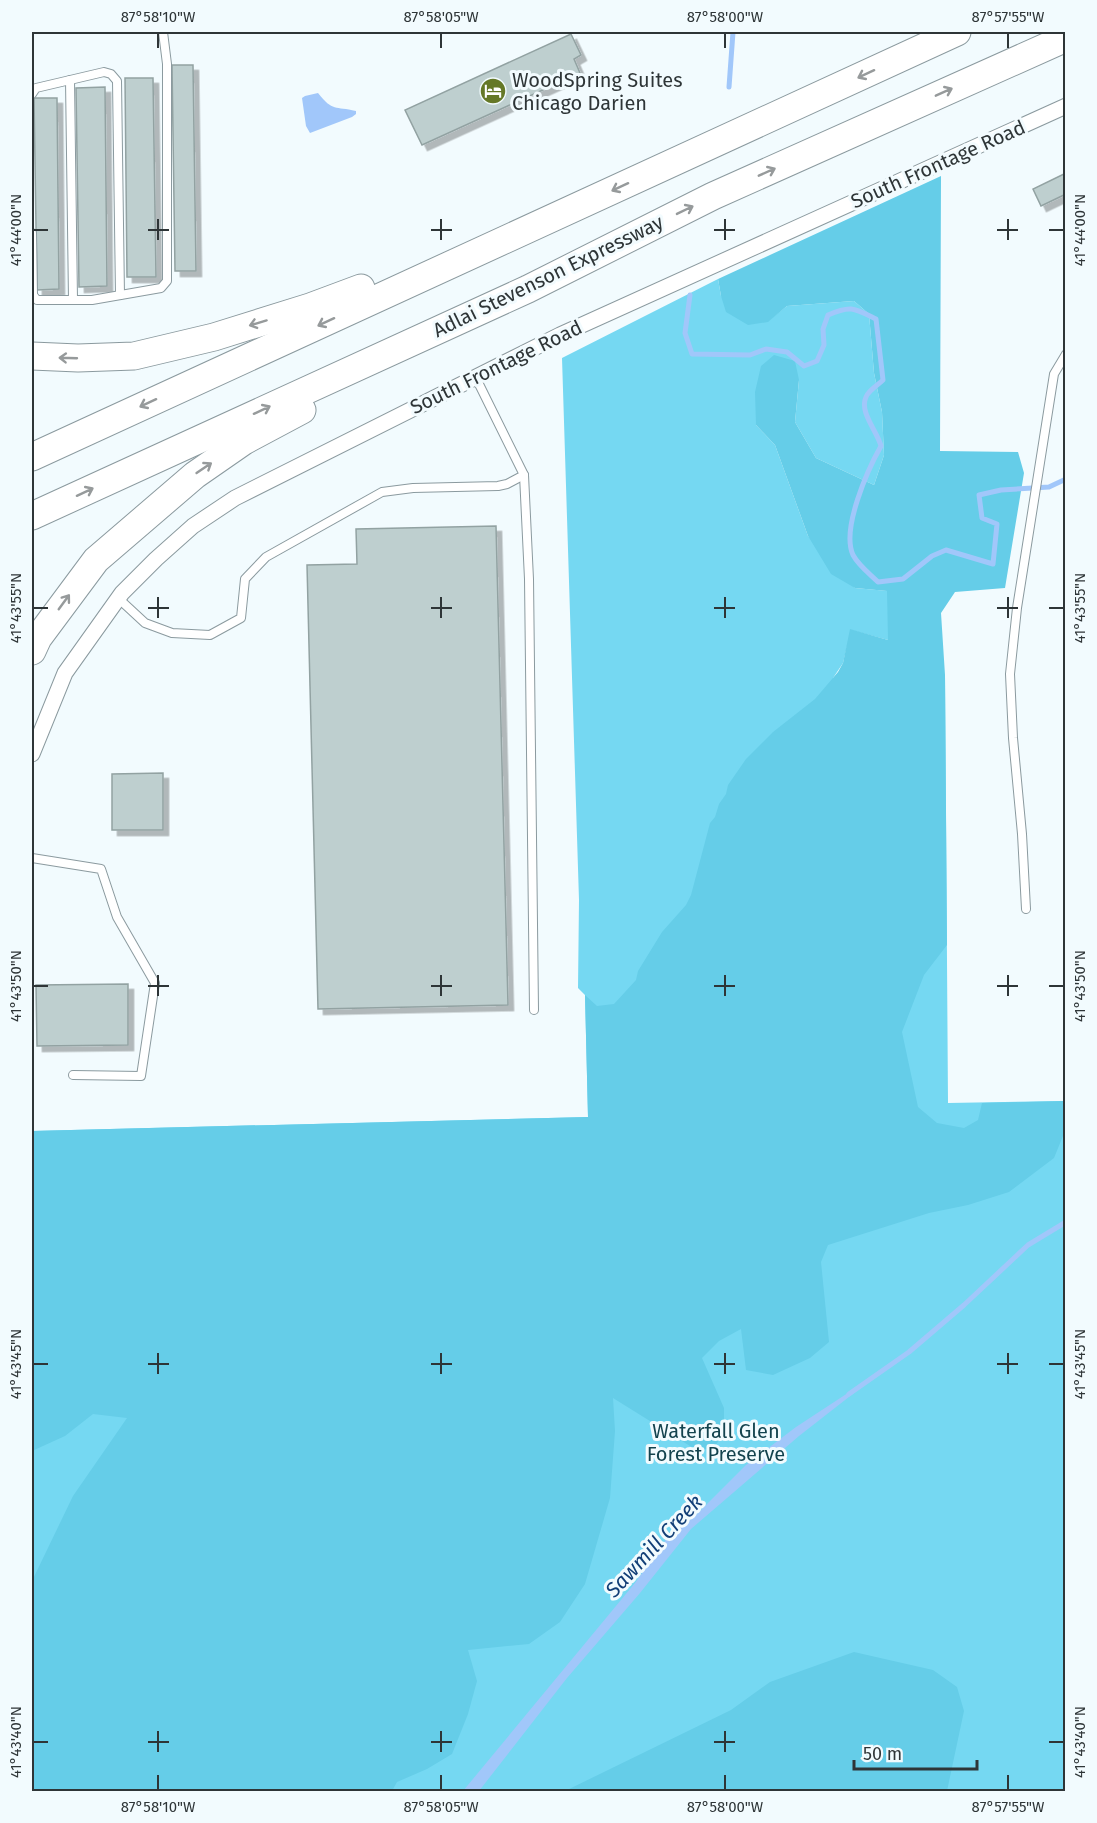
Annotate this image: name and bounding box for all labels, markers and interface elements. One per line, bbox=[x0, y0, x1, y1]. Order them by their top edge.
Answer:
text: 87°58'10"W bbox=[121, 8, 196, 26]
text: 87°58'05"W bbox=[403, 8, 479, 26]
text: 87°58'00"W bbox=[687, 8, 764, 26]
text: 87°57'55"W bbox=[972, 8, 1045, 26]
place label: WoodSpring Suites Chicago Darien bbox=[512, 68, 683, 115]
one-way arrow bbox=[857, 68, 875, 80]
hotel icon: WoodSpring Suites Chicago Darien bbox=[478, 76, 508, 106]
one-way arrow bbox=[935, 86, 953, 98]
street label: South Frontage Road bbox=[847, 115, 1029, 213]
one-way arrow bbox=[757, 166, 775, 178]
one-way arrow bbox=[612, 182, 630, 194]
text: 41°44'00"N bbox=[7, 194, 25, 266]
text: 41°44'00"N bbox=[1071, 194, 1089, 266]
one-way arrow bbox=[675, 204, 693, 216]
street label: Adlai Stevenson Expressway bbox=[429, 210, 667, 342]
street label: South Frontage Road bbox=[406, 315, 586, 419]
one-way arrow bbox=[317, 317, 335, 329]
one-way arrow bbox=[249, 318, 268, 329]
one-way arrow bbox=[58, 352, 78, 363]
one-way arrow bbox=[140, 398, 158, 410]
one-way arrow bbox=[252, 404, 270, 416]
one-way arrow bbox=[195, 462, 212, 474]
one-way arrow bbox=[75, 486, 93, 497]
text: 41°43'55"N bbox=[7, 573, 25, 643]
text: 41°43'55"N bbox=[1071, 573, 1089, 643]
one-way arrow bbox=[58, 595, 70, 611]
text: 41°43'50"N bbox=[7, 950, 25, 1022]
text: 41°43'50"N bbox=[1071, 950, 1089, 1022]
text: 41°43'45"N bbox=[7, 1329, 25, 1399]
text: 41°43'45"N bbox=[1071, 1329, 1089, 1399]
park label: Waterfall Glen Forest Preserve bbox=[647, 1419, 785, 1466]
water label: Sawmill Creek bbox=[599, 1489, 708, 1604]
text: 41°43'40"N bbox=[7, 1706, 25, 1778]
text: 41°43'40"N bbox=[1071, 1706, 1089, 1778]
scale bar bbox=[854, 1733, 977, 1771]
text: 50 m bbox=[863, 1743, 902, 1765]
text: 87°58'10"W bbox=[121, 1798, 196, 1816]
text: 87°58'05"W bbox=[403, 1798, 479, 1816]
text: 87°58'00"W bbox=[687, 1798, 764, 1816]
text: 87°57'55"W bbox=[972, 1798, 1045, 1816]

